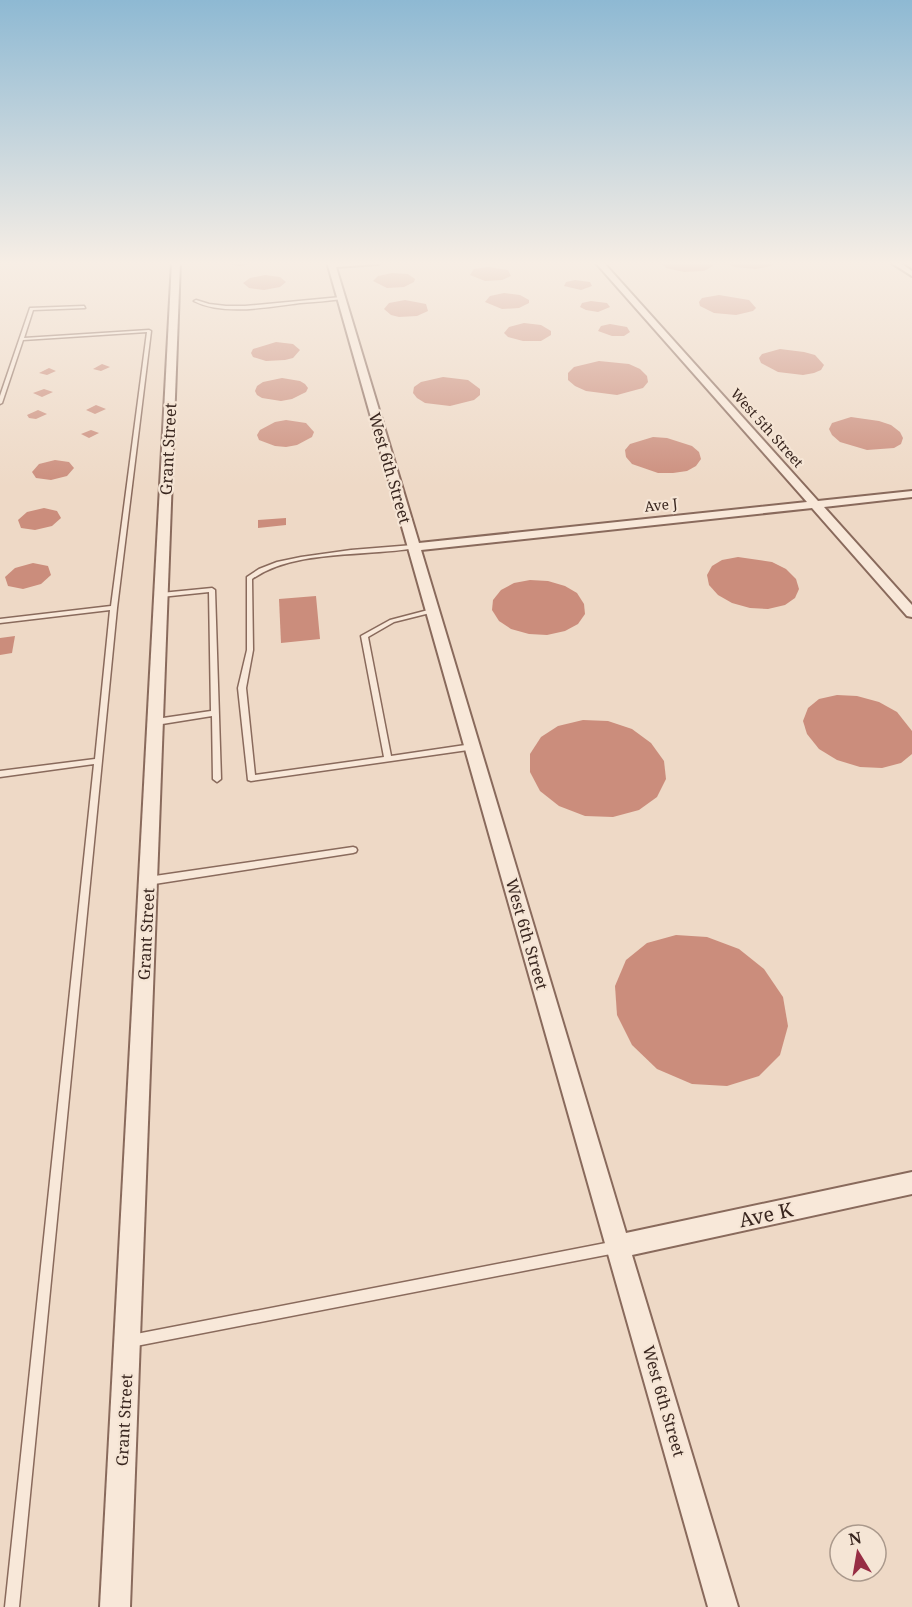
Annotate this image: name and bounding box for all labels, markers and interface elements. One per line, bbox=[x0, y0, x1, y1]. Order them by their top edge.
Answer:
street label: West 5th Street bbox=[727, 384, 808, 471]
street label: Grant Street bbox=[155, 402, 181, 496]
street label: West 6th Street bbox=[364, 410, 417, 527]
street label: Ave J bbox=[643, 493, 678, 516]
street label: West 6th Street bbox=[501, 876, 554, 993]
street label: Grant Street bbox=[133, 887, 159, 981]
street label: Ave K bbox=[736, 1195, 796, 1233]
street label: West 6th Street bbox=[638, 1343, 691, 1460]
street label: Grant Street bbox=[111, 1373, 137, 1467]
north arrow bbox=[828, 1523, 888, 1583]
text: N bbox=[847, 1526, 864, 1550]

